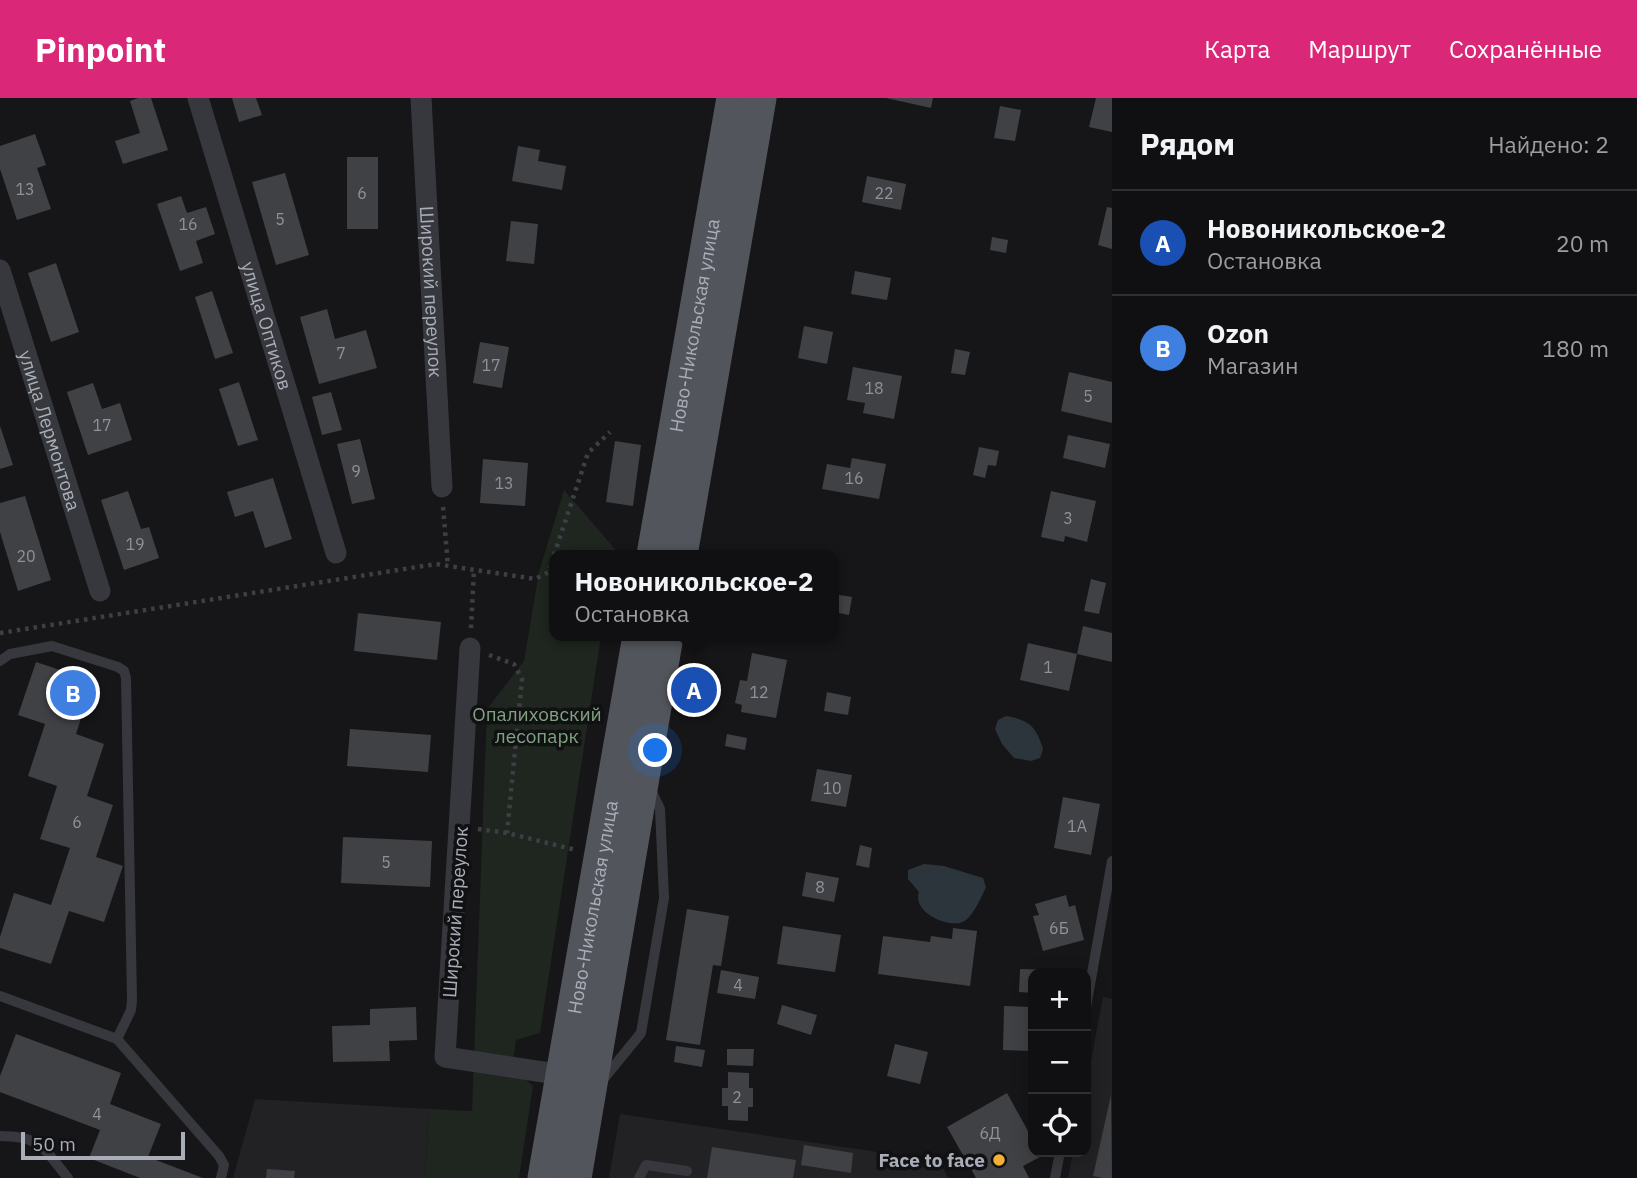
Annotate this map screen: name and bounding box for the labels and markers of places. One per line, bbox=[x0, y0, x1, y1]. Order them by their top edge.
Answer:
pin: A bbox=[671, 664, 717, 716]
pin: B bbox=[50, 667, 96, 719]
place label: Face to face bbox=[878, 1148, 985, 1172]
marker: Face to face bbox=[991, 1152, 1007, 1168]

